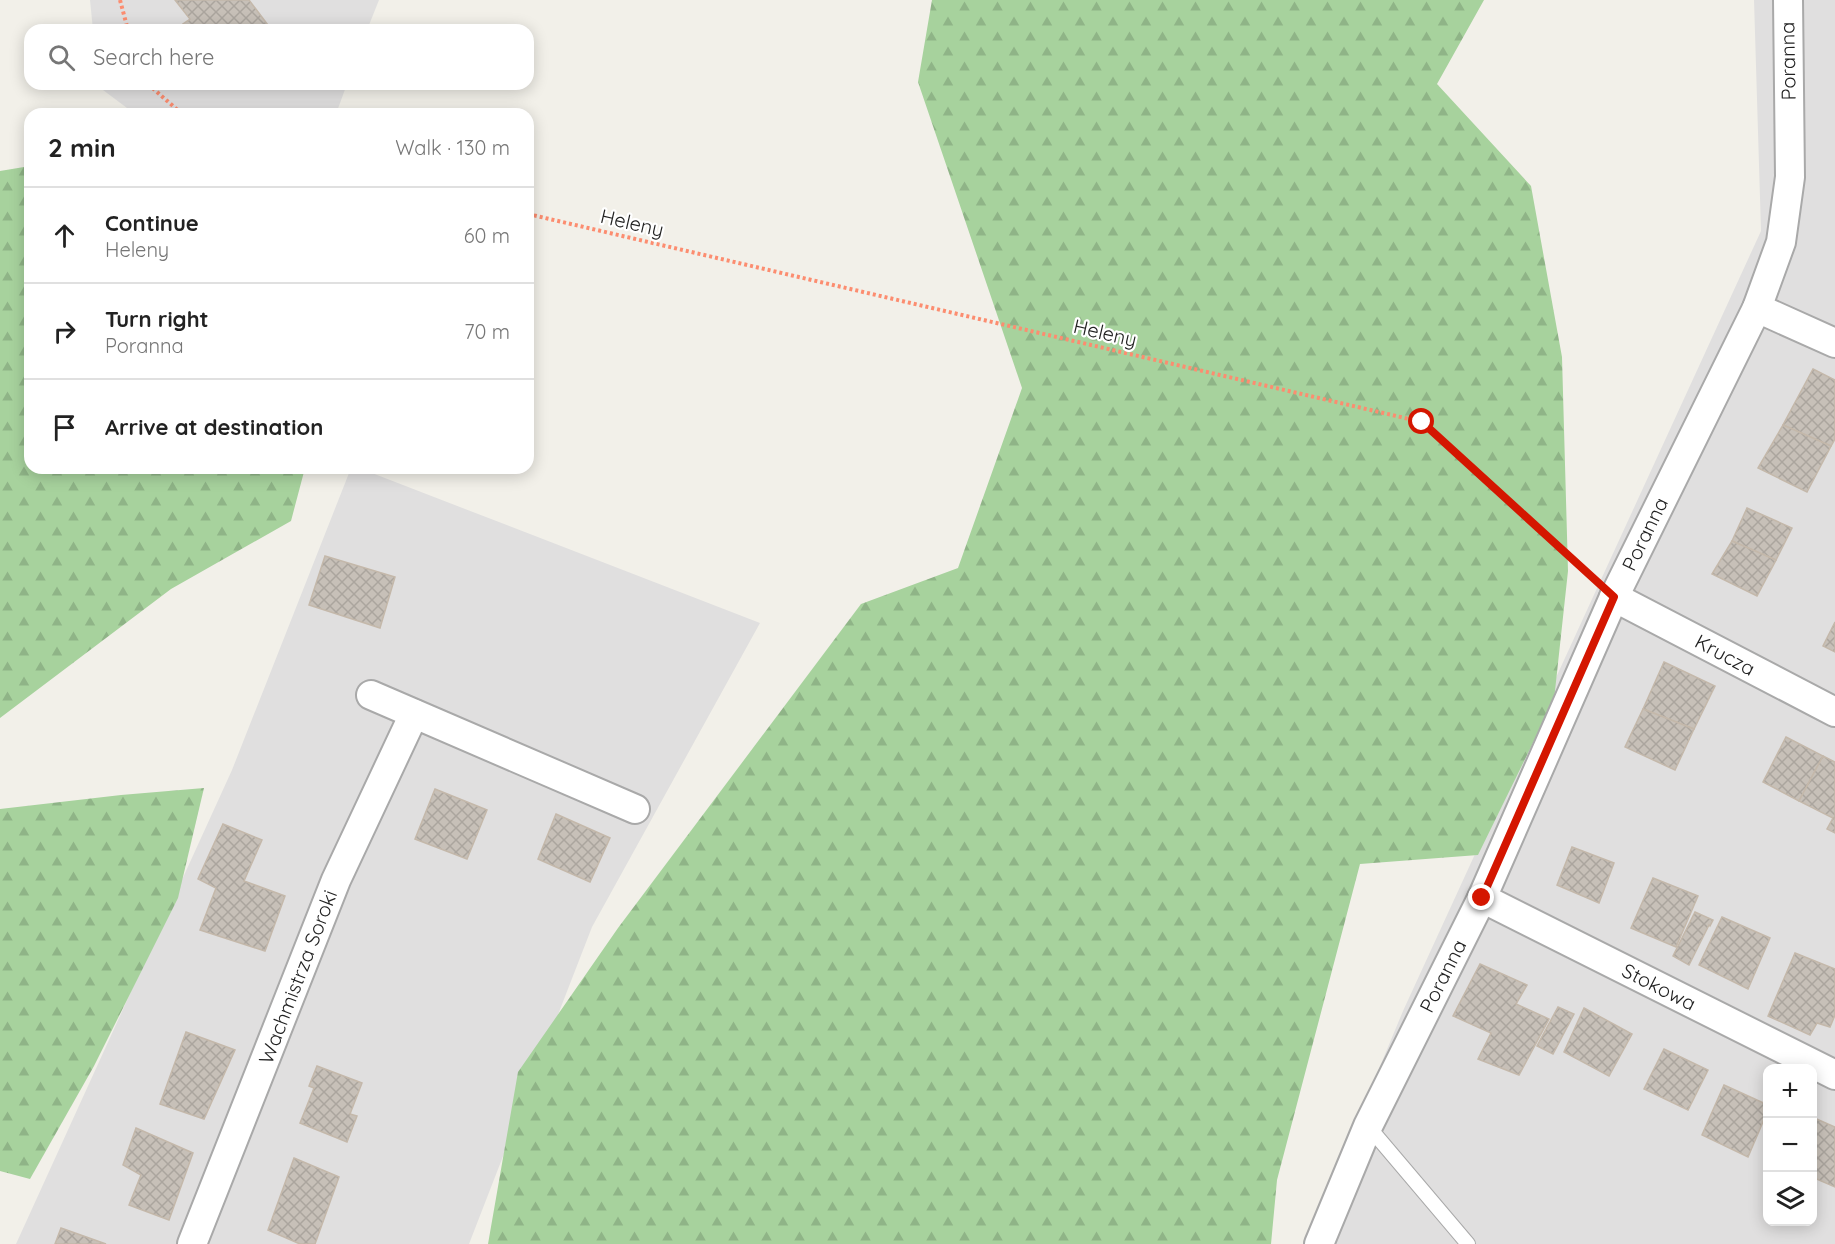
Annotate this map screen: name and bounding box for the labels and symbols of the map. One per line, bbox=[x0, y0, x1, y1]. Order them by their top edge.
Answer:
street label: Poranna bbox=[1774, 21, 1801, 101]
street label: Heleny bbox=[598, 203, 666, 242]
street label: Heleny bbox=[1071, 313, 1139, 352]
route start bbox=[1408, 408, 1434, 434]
street label: Poranna bbox=[1616, 493, 1673, 575]
street label: Krucza bbox=[1691, 628, 1760, 681]
route end bbox=[1468, 884, 1494, 910]
street label: Wachmistrza Soroki bbox=[253, 886, 342, 1067]
street label: Poranna bbox=[1414, 935, 1472, 1016]
street label: Stokowa bbox=[1618, 957, 1700, 1016]

